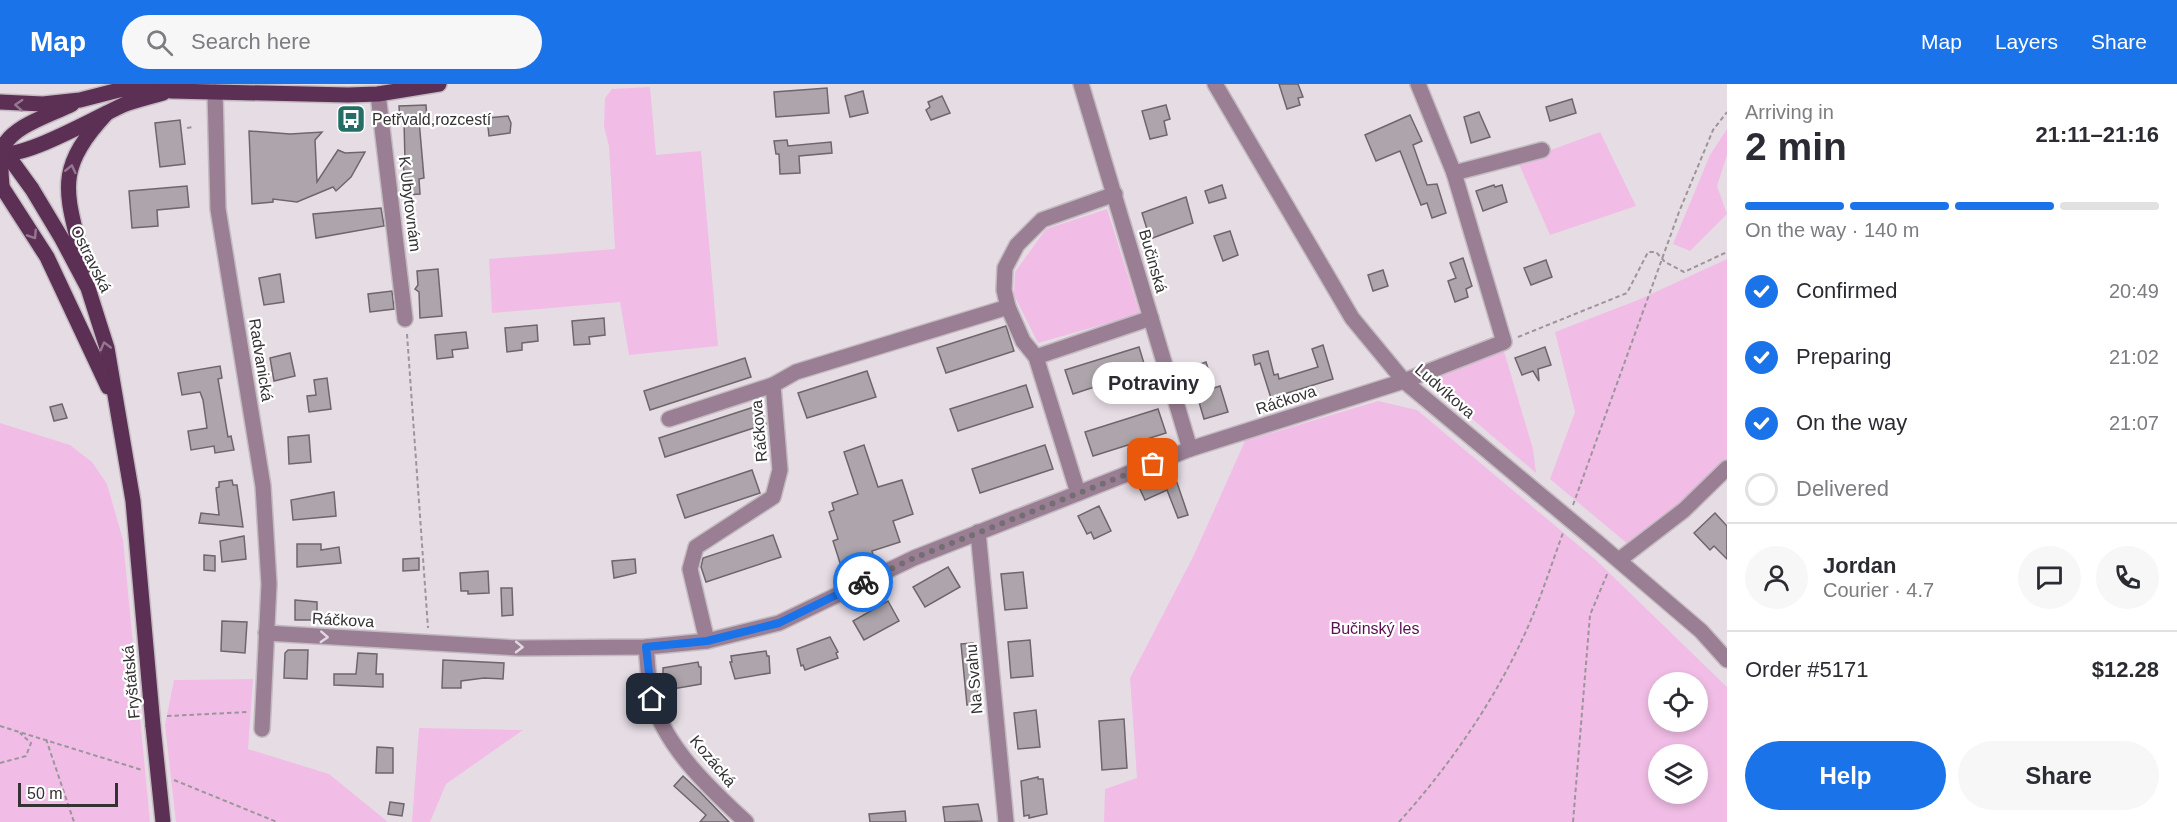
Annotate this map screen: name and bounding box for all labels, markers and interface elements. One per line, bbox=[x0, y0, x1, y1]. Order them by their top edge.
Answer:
search box bbox=[122, 15, 542, 69]
text: Map bbox=[30, 26, 86, 57]
icon: search bbox=[143, 26, 176, 59]
text: Search here bbox=[191, 29, 311, 54]
text: Map bbox=[1921, 30, 1962, 53]
text: Layers bbox=[1995, 30, 2058, 53]
text: Share bbox=[2091, 30, 2147, 53]
one-way arrow bbox=[14, 98, 23, 111]
text: Arriving in bbox=[1745, 101, 1834, 123]
bus stop icon: Petřvald,rozcestí bbox=[335, 103, 367, 135]
place label: Petřvald,rozcestí bbox=[372, 111, 492, 128]
text: 21:11–21:16 bbox=[2035, 122, 2159, 147]
text: 2 min bbox=[1745, 125, 1847, 168]
street label: K Ubytovnám bbox=[396, 155, 424, 253]
one-way arrow bbox=[63, 164, 76, 174]
text: On the way · 140 m bbox=[1745, 219, 1920, 241]
street label: Ostravská bbox=[68, 223, 114, 295]
street label: Bučinská bbox=[1136, 227, 1170, 295]
one-way arrow bbox=[26, 228, 37, 239]
icon: check bbox=[1745, 275, 1778, 308]
text: Confirmed bbox=[1796, 278, 1897, 303]
text: 20:49 bbox=[2109, 280, 2159, 302]
street label: Radvanická bbox=[246, 317, 276, 403]
one-way arrow bbox=[100, 341, 113, 351]
icon: check bbox=[1745, 341, 1778, 374]
text: Preparing bbox=[1796, 344, 1891, 369]
text: 21:02 bbox=[2109, 346, 2159, 368]
street label: Ludvíkova bbox=[1412, 361, 1478, 421]
callout: Potraviny bbox=[1092, 362, 1214, 404]
text: Potraviny bbox=[1108, 372, 1199, 394]
street label: Ráčkova bbox=[1254, 382, 1318, 418]
street label: Ráčkova bbox=[748, 399, 770, 463]
icon: check bbox=[1745, 407, 1778, 440]
text: On the way bbox=[1796, 410, 1907, 435]
text: 21:07 bbox=[2109, 412, 2159, 434]
pin bbox=[1127, 438, 1178, 489]
icon: bag bbox=[1136, 447, 1169, 480]
text: Delivered bbox=[1796, 476, 1889, 501]
button: person bbox=[1745, 546, 1808, 609]
button: chat bbox=[2018, 546, 2081, 609]
button: phone bbox=[2096, 546, 2159, 609]
courier bbox=[833, 552, 893, 612]
text: Jordan bbox=[1823, 553, 1896, 578]
icon: bike bbox=[847, 566, 880, 599]
text: Courier · 4.7 bbox=[1823, 579, 1934, 601]
street label: Ráčkova bbox=[311, 610, 375, 630]
park label: Bučinský les bbox=[1331, 620, 1419, 637]
one-way arrow bbox=[320, 630, 329, 643]
one-way arrow bbox=[515, 641, 524, 654]
street label: Na Svahu bbox=[962, 643, 986, 715]
street label: Fryštátská bbox=[119, 644, 143, 719]
text: Order #5171 bbox=[1745, 657, 1869, 682]
text: $12.28 bbox=[2092, 657, 2159, 682]
map controls bbox=[1648, 672, 1708, 804]
button: locate bbox=[1648, 672, 1708, 732]
pin bbox=[626, 673, 677, 724]
icon: home bbox=[635, 682, 668, 715]
street label: Kozácká bbox=[687, 732, 739, 790]
button: Help bbox=[1745, 741, 1946, 810]
button: Share bbox=[1958, 741, 2159, 810]
button: layers bbox=[1648, 744, 1708, 804]
scale bar bbox=[18, 780, 118, 808]
text: 50 m bbox=[27, 785, 63, 802]

